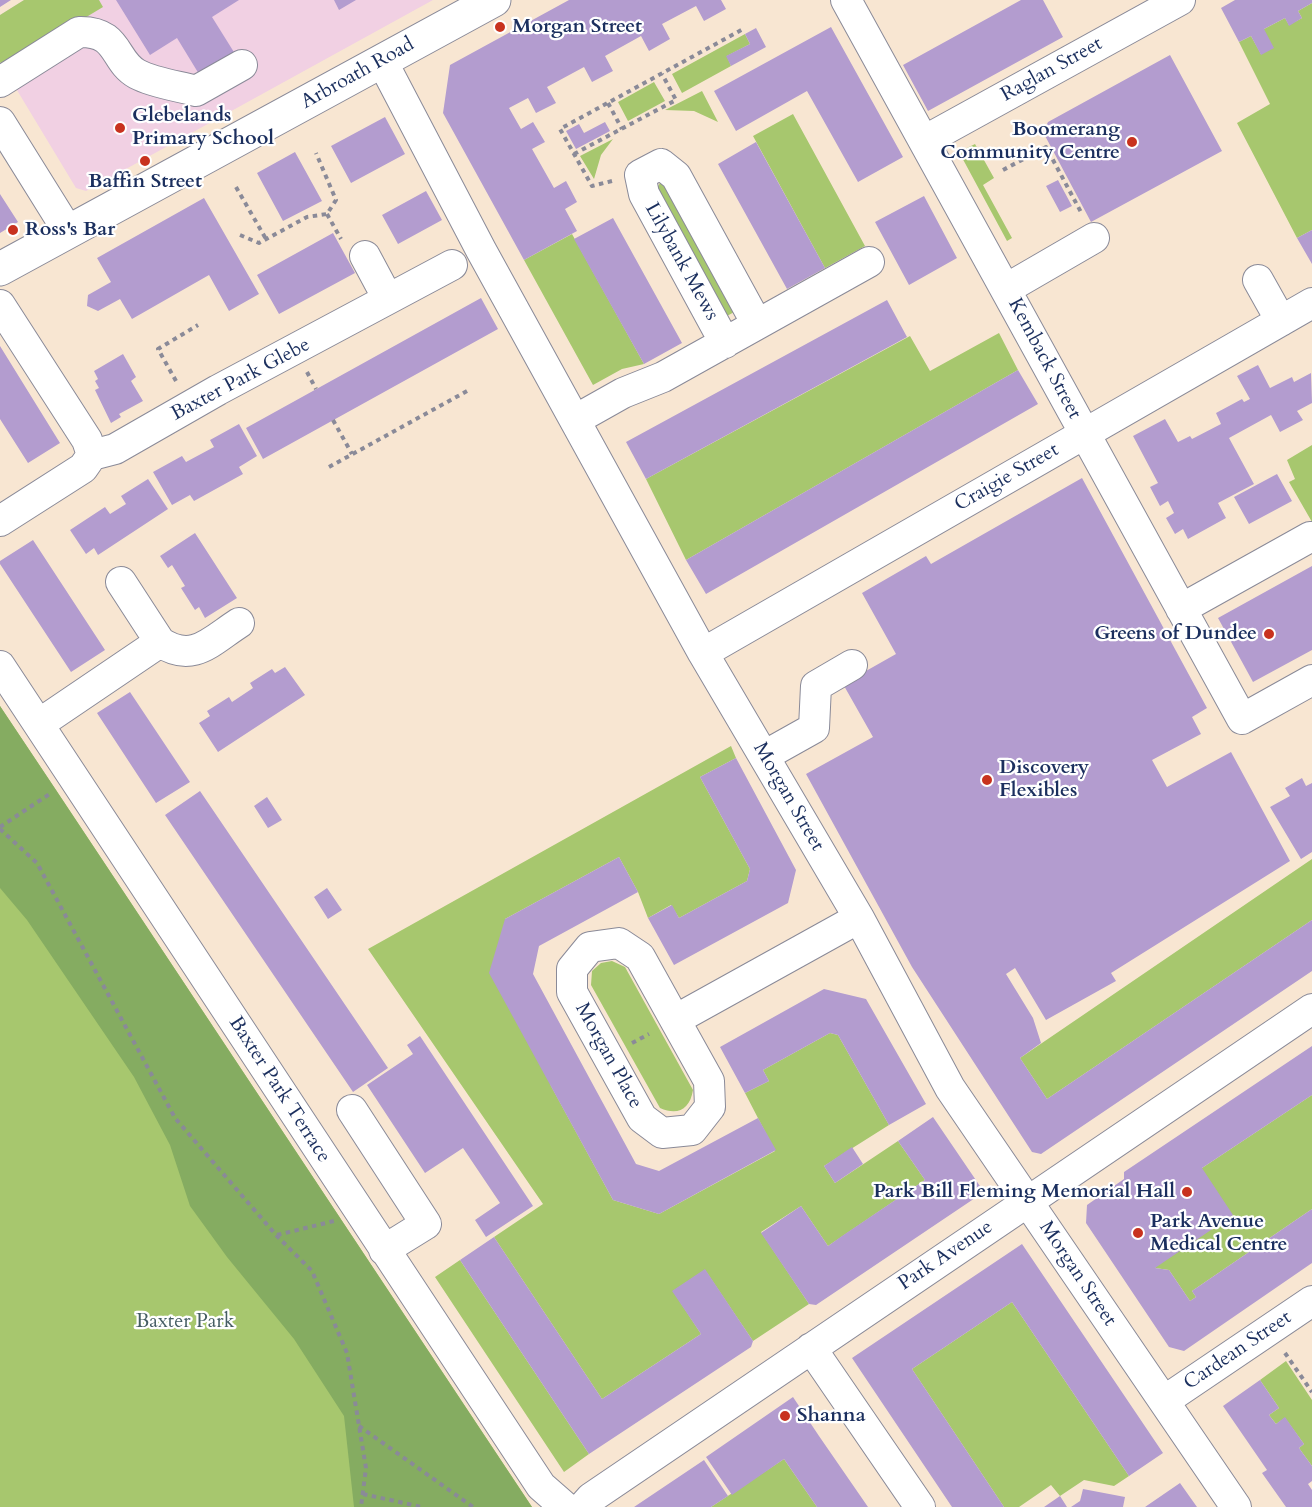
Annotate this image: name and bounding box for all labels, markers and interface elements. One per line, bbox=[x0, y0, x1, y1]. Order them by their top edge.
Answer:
place label: Morgan Street bbox=[512, 15, 642, 39]
marker: Morgan Street bbox=[493, 20, 507, 34]
street label: Raglan Street bbox=[997, 32, 1107, 108]
street label: Arbroath Road bbox=[297, 33, 419, 115]
place label: Glebelands Primary School bbox=[132, 104, 274, 151]
place label: Boomerang Community Centre bbox=[940, 118, 1120, 165]
marker: Glebelands Primary School bbox=[113, 121, 127, 135]
marker: Boomerang Community Centre bbox=[1125, 135, 1139, 149]
marker: Baffin Street bbox=[138, 154, 152, 168]
place label: Baffin Street bbox=[88, 170, 202, 194]
street label: Lilybank Mews bbox=[639, 199, 723, 325]
place label: Ross's Bar bbox=[25, 218, 115, 242]
marker: Ross's Bar bbox=[6, 223, 20, 237]
street label: Kemback Street bbox=[1002, 294, 1086, 424]
street label: Baxter Park Glebe bbox=[167, 333, 315, 427]
street label: Craigie Street bbox=[951, 439, 1063, 517]
place label: Greens of Dundee bbox=[1094, 622, 1257, 646]
marker: Greens of Dundee bbox=[1262, 627, 1276, 641]
street label: Morgan Street bbox=[747, 738, 829, 856]
place label: Discovery Flexibles bbox=[999, 756, 1089, 803]
marker: Discovery Flexibles bbox=[980, 773, 994, 787]
street label: Morgan Place bbox=[569, 999, 647, 1113]
street label: Baxter Park Terrace bbox=[223, 1012, 335, 1168]
place label: Park Bill Fleming Memorial Hall bbox=[873, 1180, 1175, 1204]
marker: Park Bill Fleming Memorial Hall bbox=[1180, 1185, 1194, 1199]
place label: Park Avenue Medical Centre bbox=[1150, 1210, 1287, 1257]
street label: Park Avenue bbox=[894, 1216, 998, 1296]
street label: Morgan Street bbox=[1033, 1217, 1121, 1331]
marker: Park Avenue Medical Centre bbox=[1131, 1226, 1145, 1240]
street label: Cardean Street bbox=[1180, 1306, 1296, 1396]
park label: Baxter Park bbox=[136, 1310, 234, 1334]
place label: Shanna bbox=[797, 1404, 866, 1428]
marker: Shanna bbox=[778, 1409, 792, 1423]

